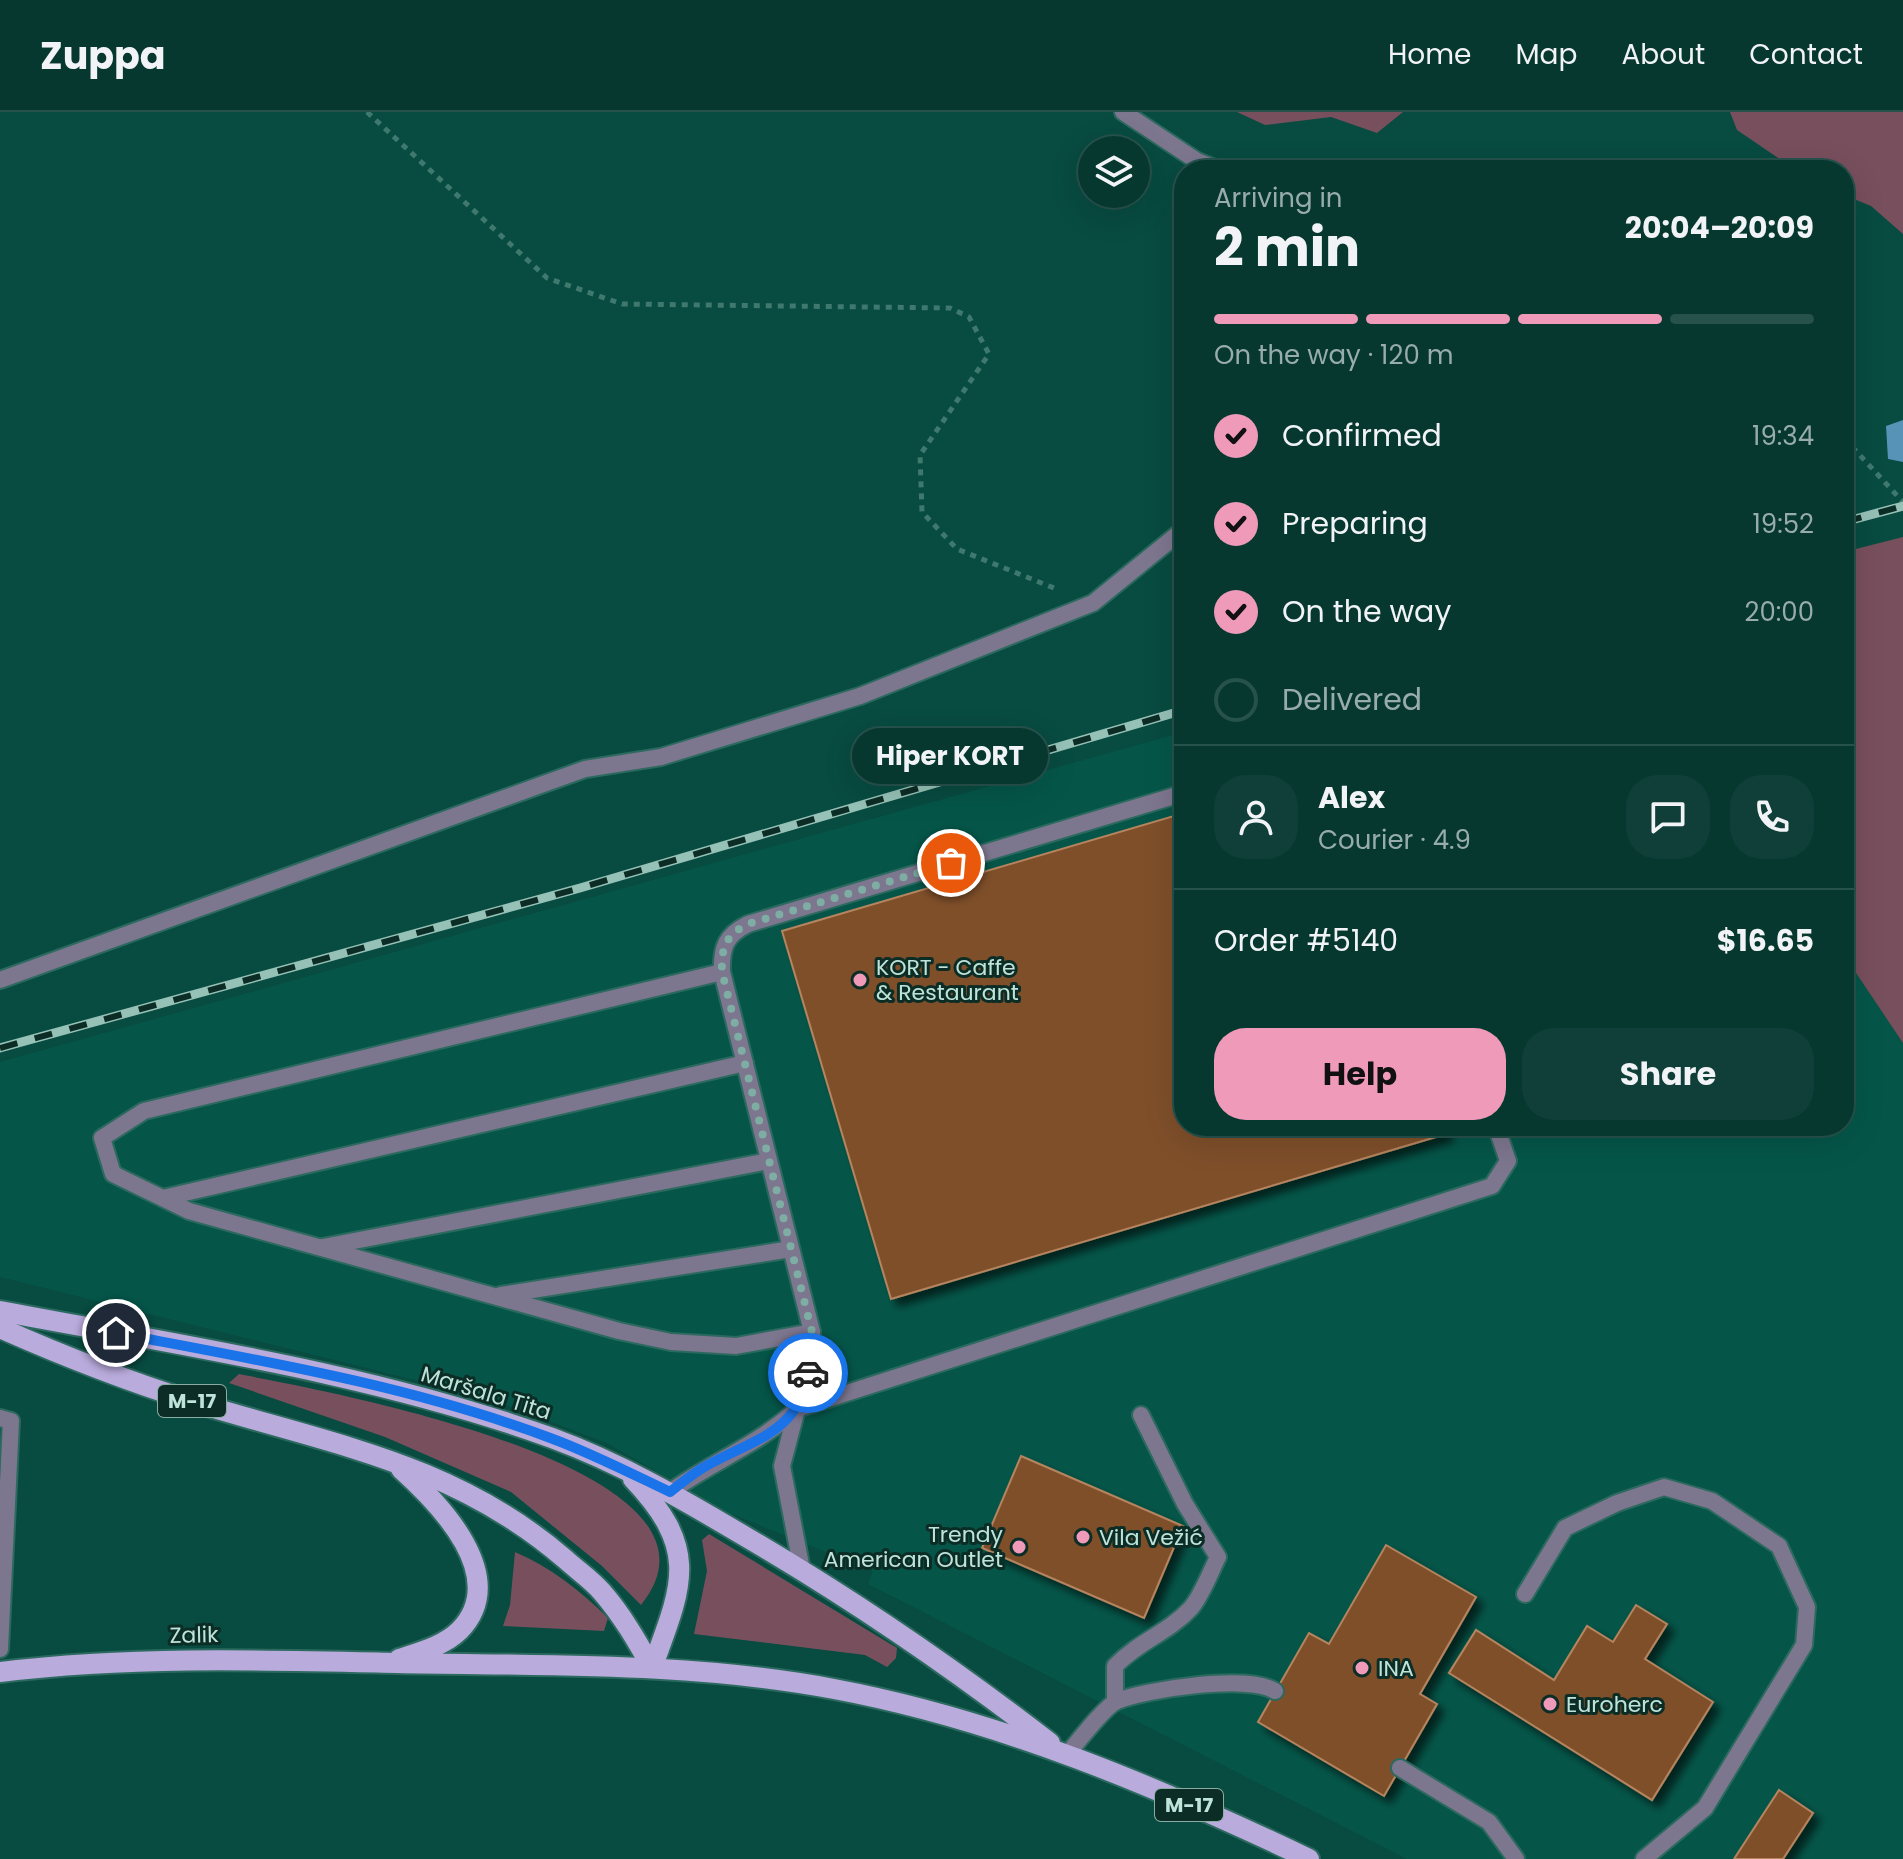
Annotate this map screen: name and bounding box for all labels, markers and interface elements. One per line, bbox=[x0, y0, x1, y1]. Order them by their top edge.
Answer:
text: Zuppa bbox=[40, 29, 166, 82]
text: Home bbox=[1388, 35, 1471, 74]
text: Map bbox=[1515, 35, 1577, 74]
text: About bbox=[1621, 35, 1705, 74]
text: Contact bbox=[1749, 35, 1863, 74]
map controls bbox=[1078, 136, 1150, 208]
button: layers bbox=[1078, 136, 1150, 208]
text: Arriving in bbox=[1214, 180, 1343, 216]
text: 20:04–20:09 bbox=[1625, 206, 1814, 249]
text: 2 min bbox=[1214, 211, 1360, 284]
text: On the way · 120 m bbox=[1214, 337, 1453, 373]
icon: check bbox=[1214, 414, 1258, 458]
text: Confirmed bbox=[1282, 414, 1442, 457]
text: 19:34 bbox=[1752, 418, 1814, 454]
icon: check bbox=[1214, 502, 1258, 546]
text: Preparing bbox=[1282, 502, 1428, 545]
text: 19:52 bbox=[1752, 506, 1814, 542]
icon: check bbox=[1214, 590, 1258, 634]
text: On the way bbox=[1282, 590, 1451, 633]
text: 20:00 bbox=[1745, 594, 1814, 630]
text: Delivered bbox=[1282, 678, 1422, 721]
callout: Hiper KORT bbox=[853, 727, 1049, 783]
text: Hiper KORT bbox=[876, 738, 1024, 774]
button: person bbox=[1214, 775, 1298, 859]
button: chat bbox=[1626, 775, 1710, 859]
button: phone bbox=[1730, 775, 1814, 859]
text: Alex bbox=[1318, 776, 1385, 819]
text: Courier · 4.9 bbox=[1318, 822, 1471, 858]
pin bbox=[917, 829, 985, 897]
icon: bag bbox=[929, 841, 973, 885]
text: Order #5140 bbox=[1214, 919, 1398, 962]
text: $16.65 bbox=[1717, 919, 1814, 962]
place label: KORT - Caffe & Restaurant bbox=[876, 952, 1019, 1008]
marker: KORT - Caffe & Restaurant bbox=[851, 971, 869, 989]
button: Help bbox=[1214, 1028, 1506, 1120]
button: Share bbox=[1522, 1028, 1814, 1120]
pin bbox=[82, 1299, 150, 1367]
icon: home bbox=[94, 1311, 138, 1355]
courier bbox=[768, 1333, 848, 1413]
icon: car bbox=[786, 1351, 830, 1395]
street label: Maršala Tita bbox=[417, 1358, 555, 1428]
road number: M-17 bbox=[158, 1385, 226, 1417]
place label: Trendy American Outlet bbox=[824, 1519, 1004, 1575]
place label: Vila Vežić bbox=[1099, 1522, 1203, 1553]
marker: Vila Vežić bbox=[1074, 1528, 1092, 1546]
marker: Trendy American Outlet bbox=[1010, 1538, 1028, 1556]
street label: Zalik bbox=[169, 1619, 219, 1651]
place label: INA bbox=[1378, 1653, 1414, 1684]
marker: INA bbox=[1353, 1659, 1371, 1677]
place label: Euroherc bbox=[1566, 1689, 1663, 1720]
marker: Euroherc bbox=[1541, 1695, 1559, 1713]
road number: M-17 bbox=[1155, 1789, 1223, 1821]

